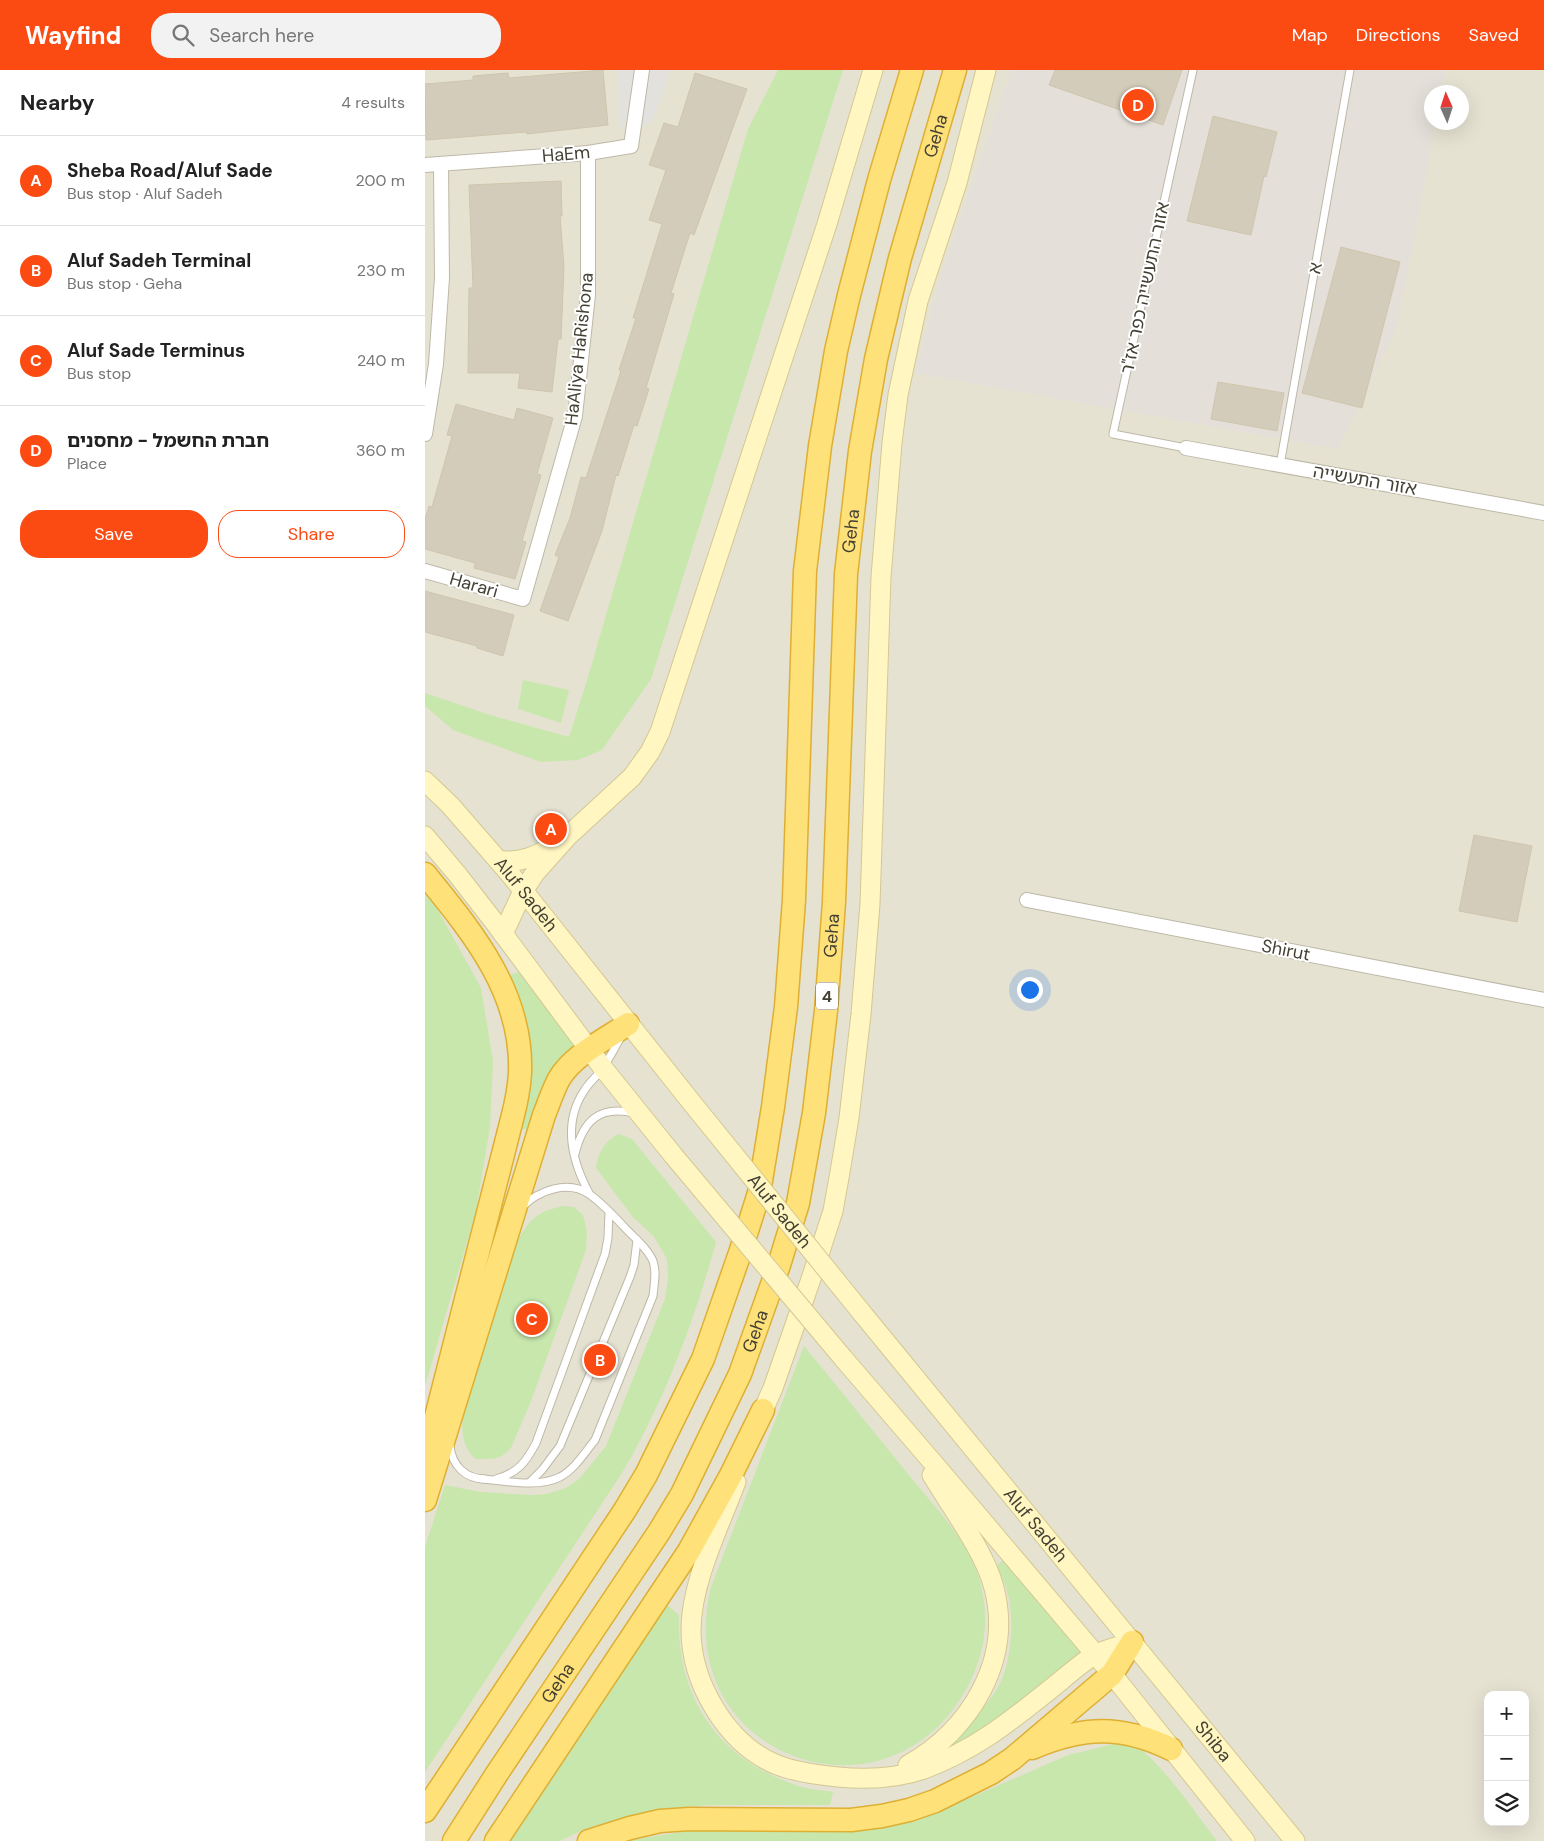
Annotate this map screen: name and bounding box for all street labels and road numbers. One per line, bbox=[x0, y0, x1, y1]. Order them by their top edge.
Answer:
street label: Geha bbox=[918, 111, 953, 160]
street label: HaEm bbox=[541, 140, 591, 168]
street label: אזור התעשייה כפר אז"ר bbox=[1115, 200, 1175, 376]
street label: א bbox=[1302, 260, 1328, 276]
street label: HaAliya HaRishona bbox=[559, 271, 599, 427]
street label: אזור התעשייה bbox=[1311, 459, 1419, 501]
street label: Geha bbox=[836, 508, 865, 554]
street label: Harari bbox=[447, 567, 501, 603]
street label: Aluf Sadeh bbox=[489, 852, 563, 937]
street label: Geha bbox=[818, 913, 845, 958]
street label: Shirut bbox=[1260, 934, 1312, 966]
road number: 4 bbox=[816, 982, 838, 1009]
street label: Aluf Sadeh bbox=[742, 1169, 817, 1253]
street label: Geha bbox=[737, 1306, 774, 1356]
street label: Aluf Sadeh bbox=[998, 1483, 1073, 1567]
street label: Geha bbox=[535, 1658, 580, 1708]
street label: Shiba bbox=[1189, 1716, 1237, 1767]

